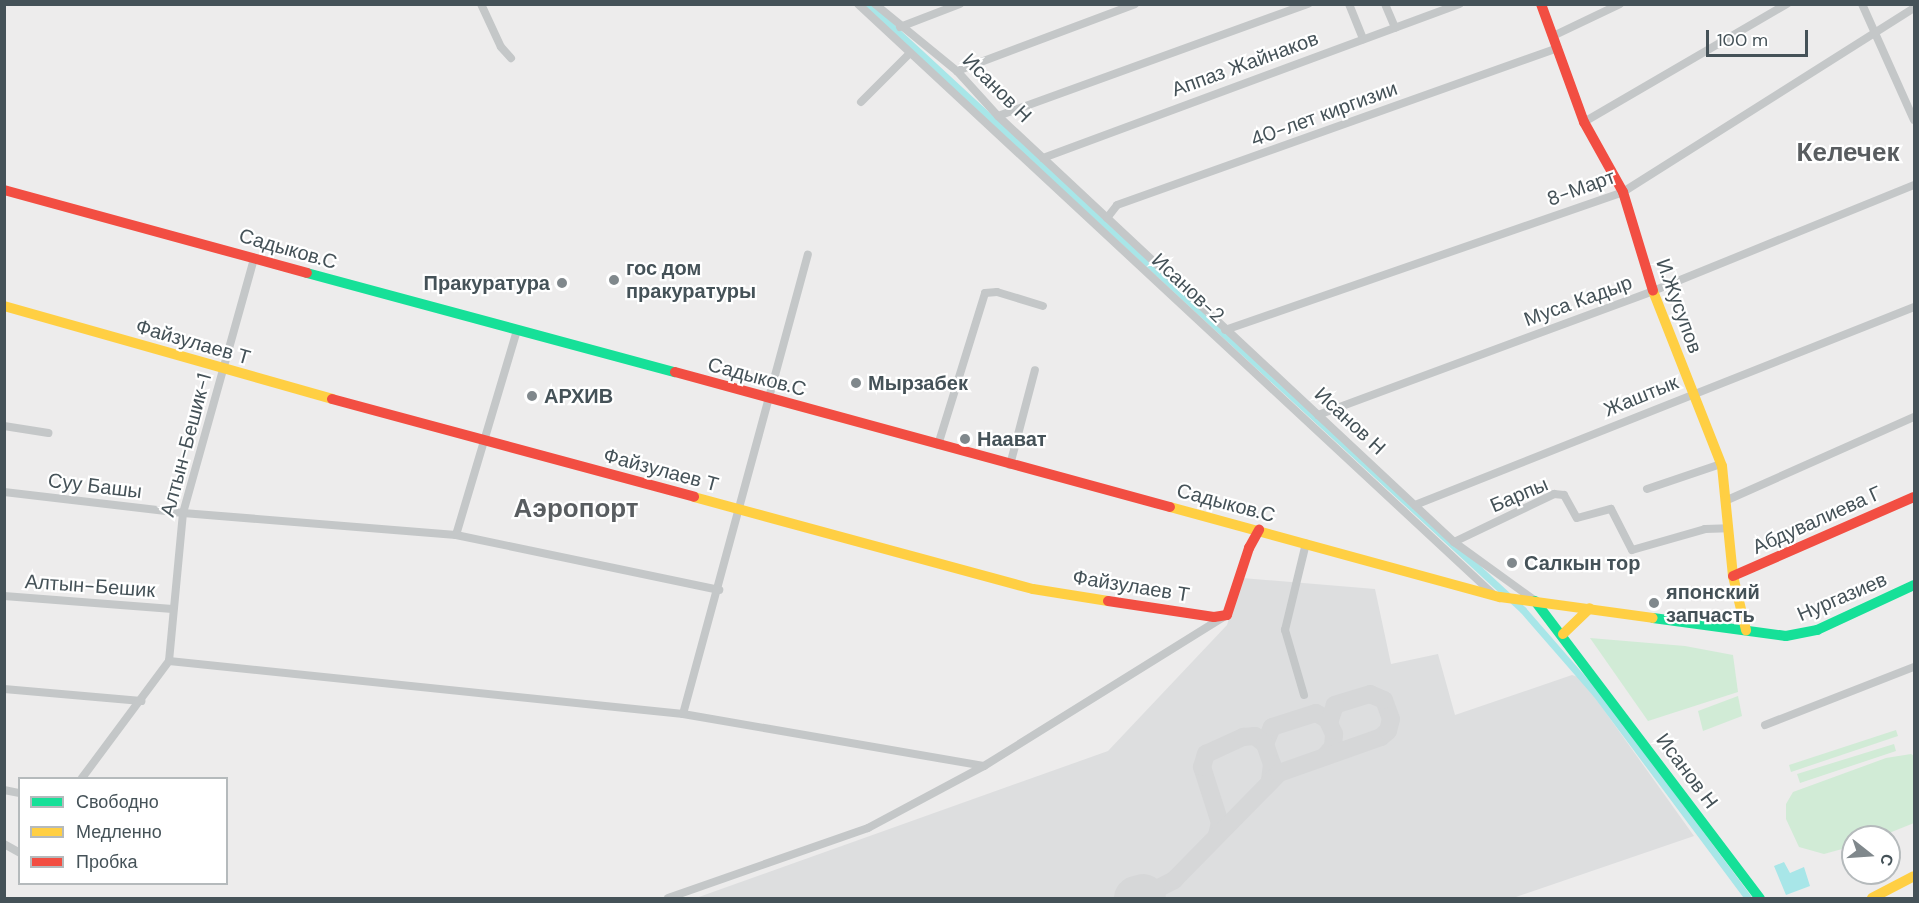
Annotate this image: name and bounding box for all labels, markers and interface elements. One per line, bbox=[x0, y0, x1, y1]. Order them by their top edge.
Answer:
scale bar bbox=[1709, 18, 1811, 56]
street label: Аппаз Жайнаков bbox=[1168, 26, 1322, 102]
text: 100 m bbox=[1717, 28, 1768, 52]
street label: Исанов Н bbox=[957, 48, 1037, 128]
street label: 40-лет киргизии bbox=[1247, 76, 1401, 152]
district label: Келечек bbox=[1797, 137, 1899, 169]
street label: 8-Март bbox=[1544, 165, 1618, 211]
street label: Садыков.С bbox=[236, 224, 340, 274]
street label: Исанов-2 bbox=[1147, 248, 1229, 328]
street label: И.Жусупов bbox=[1651, 255, 1707, 357]
place label: гос дом пракуратуры bbox=[626, 256, 756, 303]
street label: Муса Кадыр bbox=[1521, 270, 1635, 332]
place label: Пракуратура bbox=[424, 271, 550, 295]
marker: гос дом пракуратуры bbox=[607, 273, 621, 287]
marker: Пракуратура bbox=[555, 276, 569, 290]
street label: Файзулаев Т bbox=[133, 314, 253, 370]
street label: Садыков.С bbox=[705, 352, 809, 402]
street label: Жаштык bbox=[1600, 370, 1682, 422]
street label: Алтын-Бешик-1 bbox=[155, 371, 217, 519]
place label: Мырзабек bbox=[868, 371, 968, 395]
marker: Мырзабек bbox=[849, 376, 863, 390]
street label: Исанов Н bbox=[1310, 382, 1390, 460]
place label: АРХИВ bbox=[544, 384, 613, 408]
marker: АРХИВ bbox=[525, 389, 539, 403]
place label: Наават bbox=[977, 427, 1047, 451]
marker: Наават bbox=[958, 432, 972, 446]
street label: Файзулаев Т bbox=[601, 443, 721, 497]
street label: Суу Башы bbox=[47, 468, 143, 504]
street label: Барпы bbox=[1486, 472, 1552, 518]
street label: Садыков.С bbox=[1174, 478, 1278, 528]
street label: Абдувалиева Г bbox=[1749, 481, 1885, 559]
district label: Аэропорт bbox=[513, 493, 639, 525]
place label: Салкын тор bbox=[1524, 551, 1640, 575]
marker: Салкын тор bbox=[1505, 556, 1519, 570]
street label: Файзулаев Т bbox=[1071, 565, 1191, 607]
street label: Нургазиев bbox=[1794, 567, 1890, 627]
street label: Алтын-Бешик bbox=[24, 569, 156, 603]
place label: японский запчасть bbox=[1666, 580, 1760, 627]
marker: японский запчасть bbox=[1647, 596, 1661, 610]
street label: Исанов Н bbox=[1651, 729, 1723, 813]
legend bbox=[18, 777, 228, 885]
text: Свободно bbox=[76, 790, 159, 814]
text: Медленно bbox=[76, 820, 162, 844]
north arrow bbox=[1841, 825, 1901, 885]
text: Пробка bbox=[76, 850, 138, 874]
text: С bbox=[1875, 851, 1899, 868]

